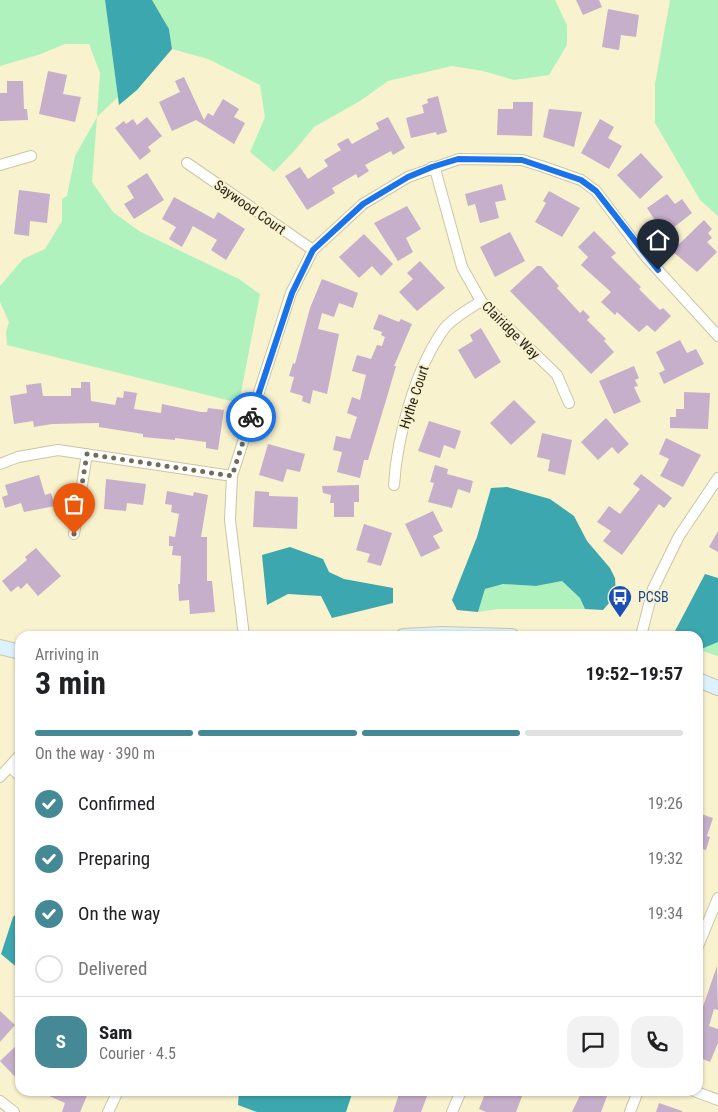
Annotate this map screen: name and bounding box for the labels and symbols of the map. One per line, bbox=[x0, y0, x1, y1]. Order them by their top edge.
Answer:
street label: Saywood Court bbox=[211, 176, 289, 238]
pin bbox=[637, 219, 679, 270]
street label: Clairidge Way bbox=[479, 298, 543, 362]
street label: Hythe Court bbox=[396, 363, 432, 431]
courier bbox=[226, 392, 276, 442]
pin bbox=[53, 483, 95, 534]
bus stop icon: PCSB bbox=[607, 584, 633, 618]
place label: PCSB bbox=[638, 589, 669, 605]

